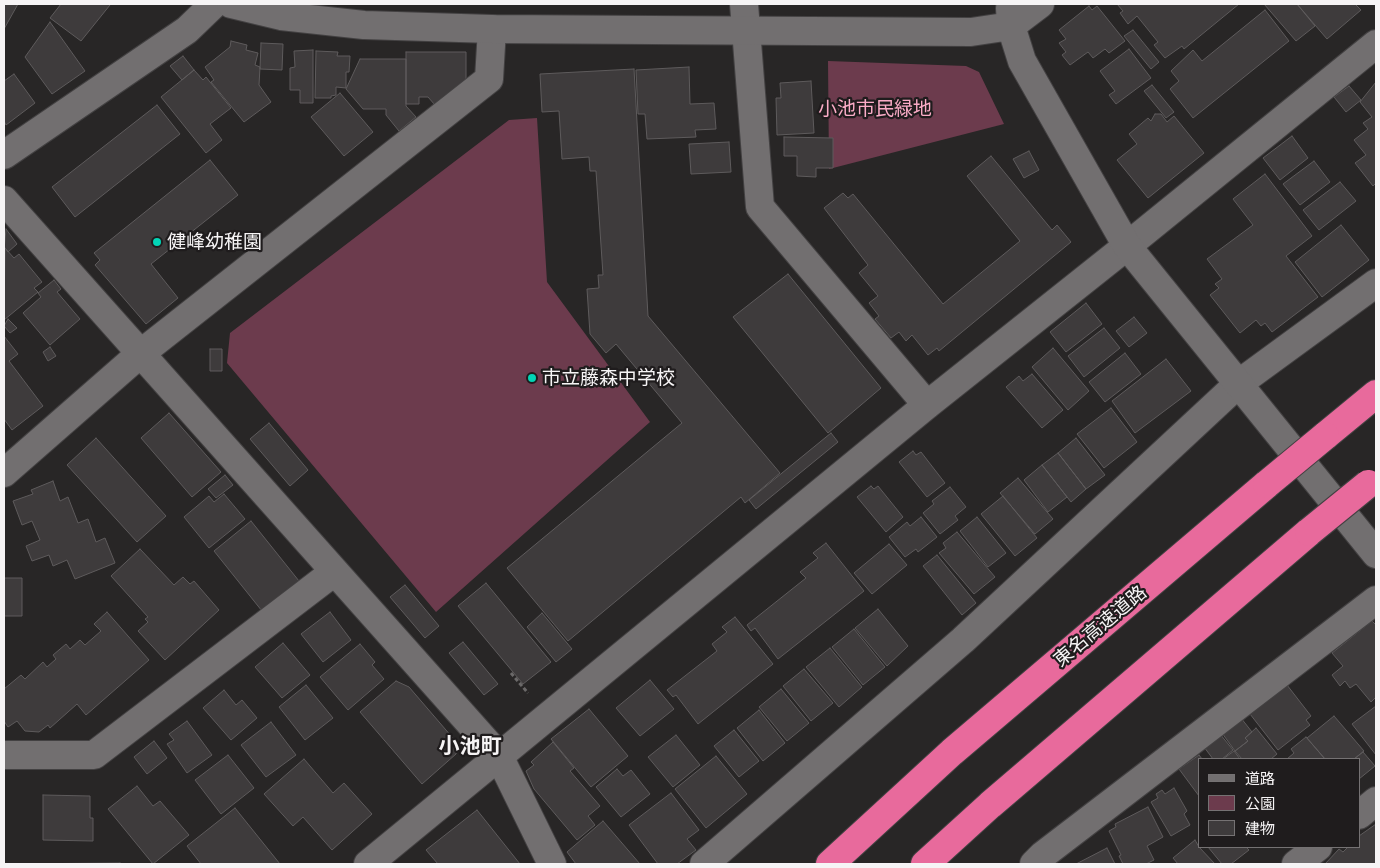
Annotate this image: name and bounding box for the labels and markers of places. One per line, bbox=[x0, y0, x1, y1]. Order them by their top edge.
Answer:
place label: 健峰幼稚園 bbox=[167, 231, 262, 253]
marker: 健峰幼稚園 bbox=[151, 236, 163, 248]
place label: 市立藤森中学校 bbox=[542, 367, 675, 389]
marker: 市立藤森中学校 bbox=[526, 372, 538, 384]

